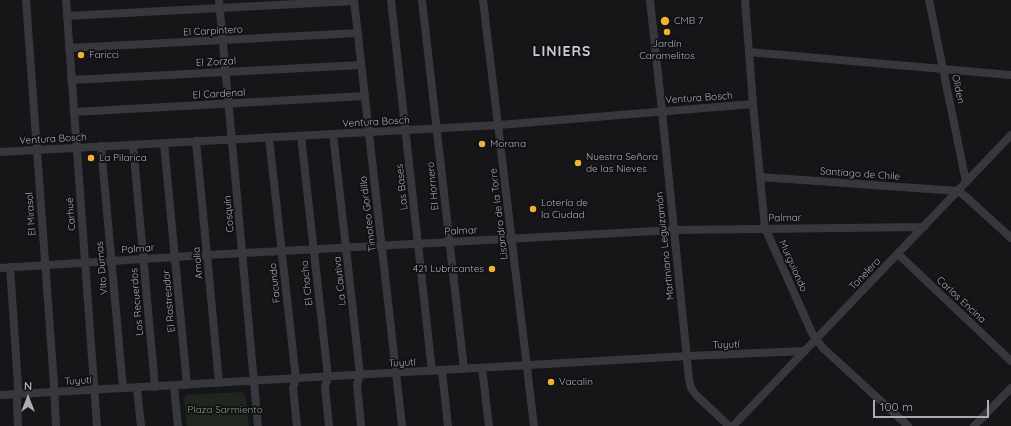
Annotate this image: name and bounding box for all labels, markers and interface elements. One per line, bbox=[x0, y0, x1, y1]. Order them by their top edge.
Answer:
marker: CMB 7 bbox=[659, 15, 671, 27]
place label: CMB 7 bbox=[674, 15, 703, 27]
street label: El Carpintero bbox=[183, 23, 243, 39]
marker: Jardín Caramelitos bbox=[662, 27, 672, 37]
place label: Jardín Caramelitos bbox=[639, 38, 695, 62]
district label: LINIERS bbox=[533, 44, 591, 60]
place label: Faricci bbox=[89, 49, 119, 61]
marker: Faricci bbox=[76, 50, 86, 60]
street label: El Zorzal bbox=[196, 55, 236, 69]
street label: Oliden bbox=[949, 73, 967, 105]
street label: El Cardenal bbox=[192, 87, 246, 101]
street label: Ventura Bosch bbox=[665, 90, 733, 106]
street label: Ventura Bosch bbox=[342, 114, 410, 130]
street label: Ventura Bosch bbox=[19, 131, 87, 147]
place label: Morana bbox=[490, 138, 526, 150]
marker: Morana bbox=[477, 139, 487, 149]
place label: Nuestra Señora de las Nieves bbox=[586, 151, 658, 174]
place label: La Pilarica bbox=[99, 152, 147, 164]
marker: La Pilarica bbox=[86, 153, 96, 163]
marker: Nuestra Señora de las Nieves bbox=[573, 158, 583, 168]
street label: El Hornero bbox=[424, 161, 442, 211]
street label: Las Bases bbox=[394, 163, 410, 211]
street label: Santiago de Chile bbox=[819, 165, 901, 183]
street label: Lisandro de la Torre bbox=[487, 168, 511, 260]
street label: Timoteo Gordillo bbox=[357, 175, 379, 253]
street label: Martiniano Leguizamón bbox=[653, 191, 677, 301]
street label: El Mirasol bbox=[23, 192, 39, 236]
street label: Cosquín bbox=[221, 195, 237, 233]
street label: Carhué bbox=[64, 197, 78, 231]
place label: Lotería de la Ciudad bbox=[541, 197, 588, 220]
marker: Lotería de la Ciudad bbox=[528, 204, 538, 214]
street label: Palmar bbox=[768, 212, 802, 224]
street label: Palmar bbox=[444, 224, 478, 238]
street label: Murguiondo bbox=[776, 238, 810, 294]
street label: Vito Dumas bbox=[94, 241, 110, 295]
street label: Palmar bbox=[121, 242, 155, 256]
street label: Amalia bbox=[191, 246, 205, 280]
street label: La Cautiva bbox=[331, 256, 349, 306]
street label: Tonelero bbox=[847, 256, 883, 292]
street label: El Chacho bbox=[299, 260, 315, 306]
street label: Facundo bbox=[267, 262, 283, 304]
place label: 421 Lubricantes bbox=[413, 263, 484, 275]
marker: 421 Lubricantes bbox=[487, 264, 497, 274]
street label: Los Recuerdos bbox=[128, 268, 146, 336]
street label: El Rastreador bbox=[160, 269, 178, 333]
street label: Carlos Encina bbox=[934, 274, 988, 326]
street label: Tuyutí bbox=[712, 339, 740, 351]
street label: Tuyutí bbox=[388, 356, 416, 370]
street label: Tuyutí bbox=[64, 374, 92, 388]
place label: Vacalin bbox=[559, 376, 593, 388]
marker: Vacalin bbox=[546, 377, 556, 387]
north arrow bbox=[8, 378, 48, 418]
text: N bbox=[24, 379, 32, 393]
scale bar bbox=[875, 392, 991, 418]
text: 100 m bbox=[880, 399, 913, 414]
park label: Plaza Sarmiento bbox=[187, 404, 263, 416]

